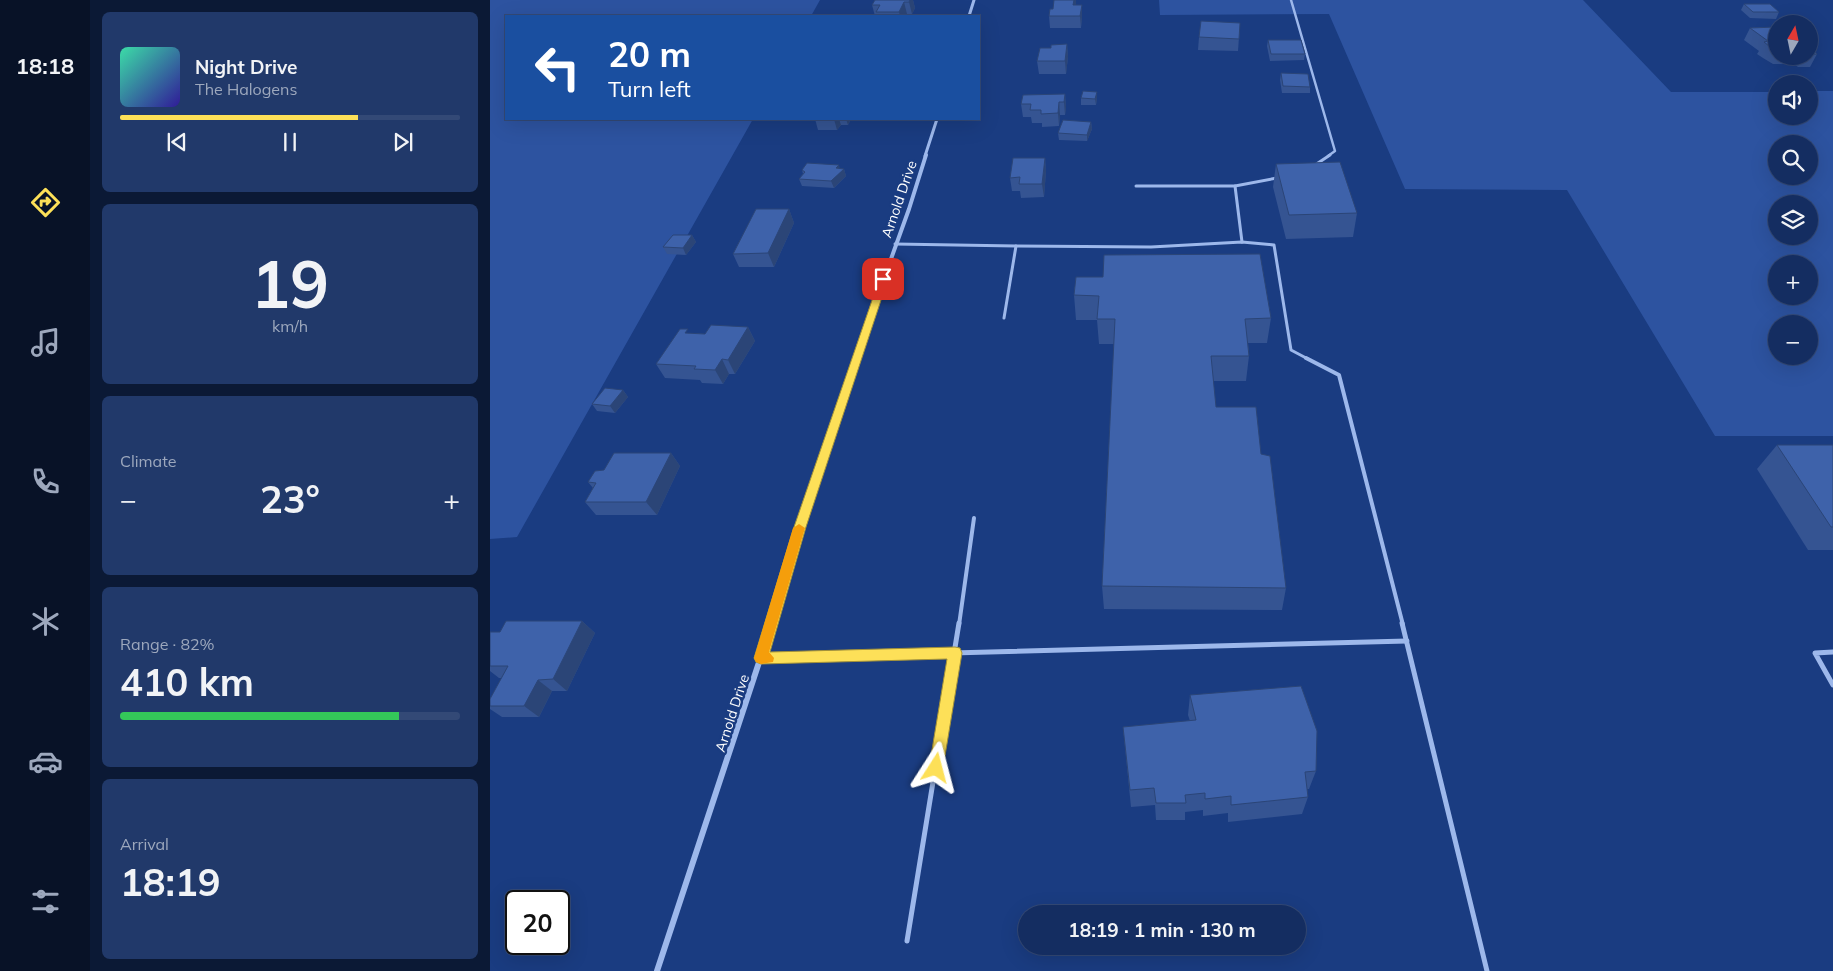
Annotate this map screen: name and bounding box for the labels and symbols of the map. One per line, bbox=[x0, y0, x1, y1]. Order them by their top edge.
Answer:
north arrow bbox=[1768, 15, 1818, 65]
street label: Arnold Drive bbox=[877, 158, 921, 240]
pin bbox=[862, 258, 904, 300]
street label: Arnold Drive bbox=[711, 672, 753, 754]
position arrow bbox=[909, 741, 961, 793]
speed limit sign: 20 bbox=[505, 890, 570, 955]

